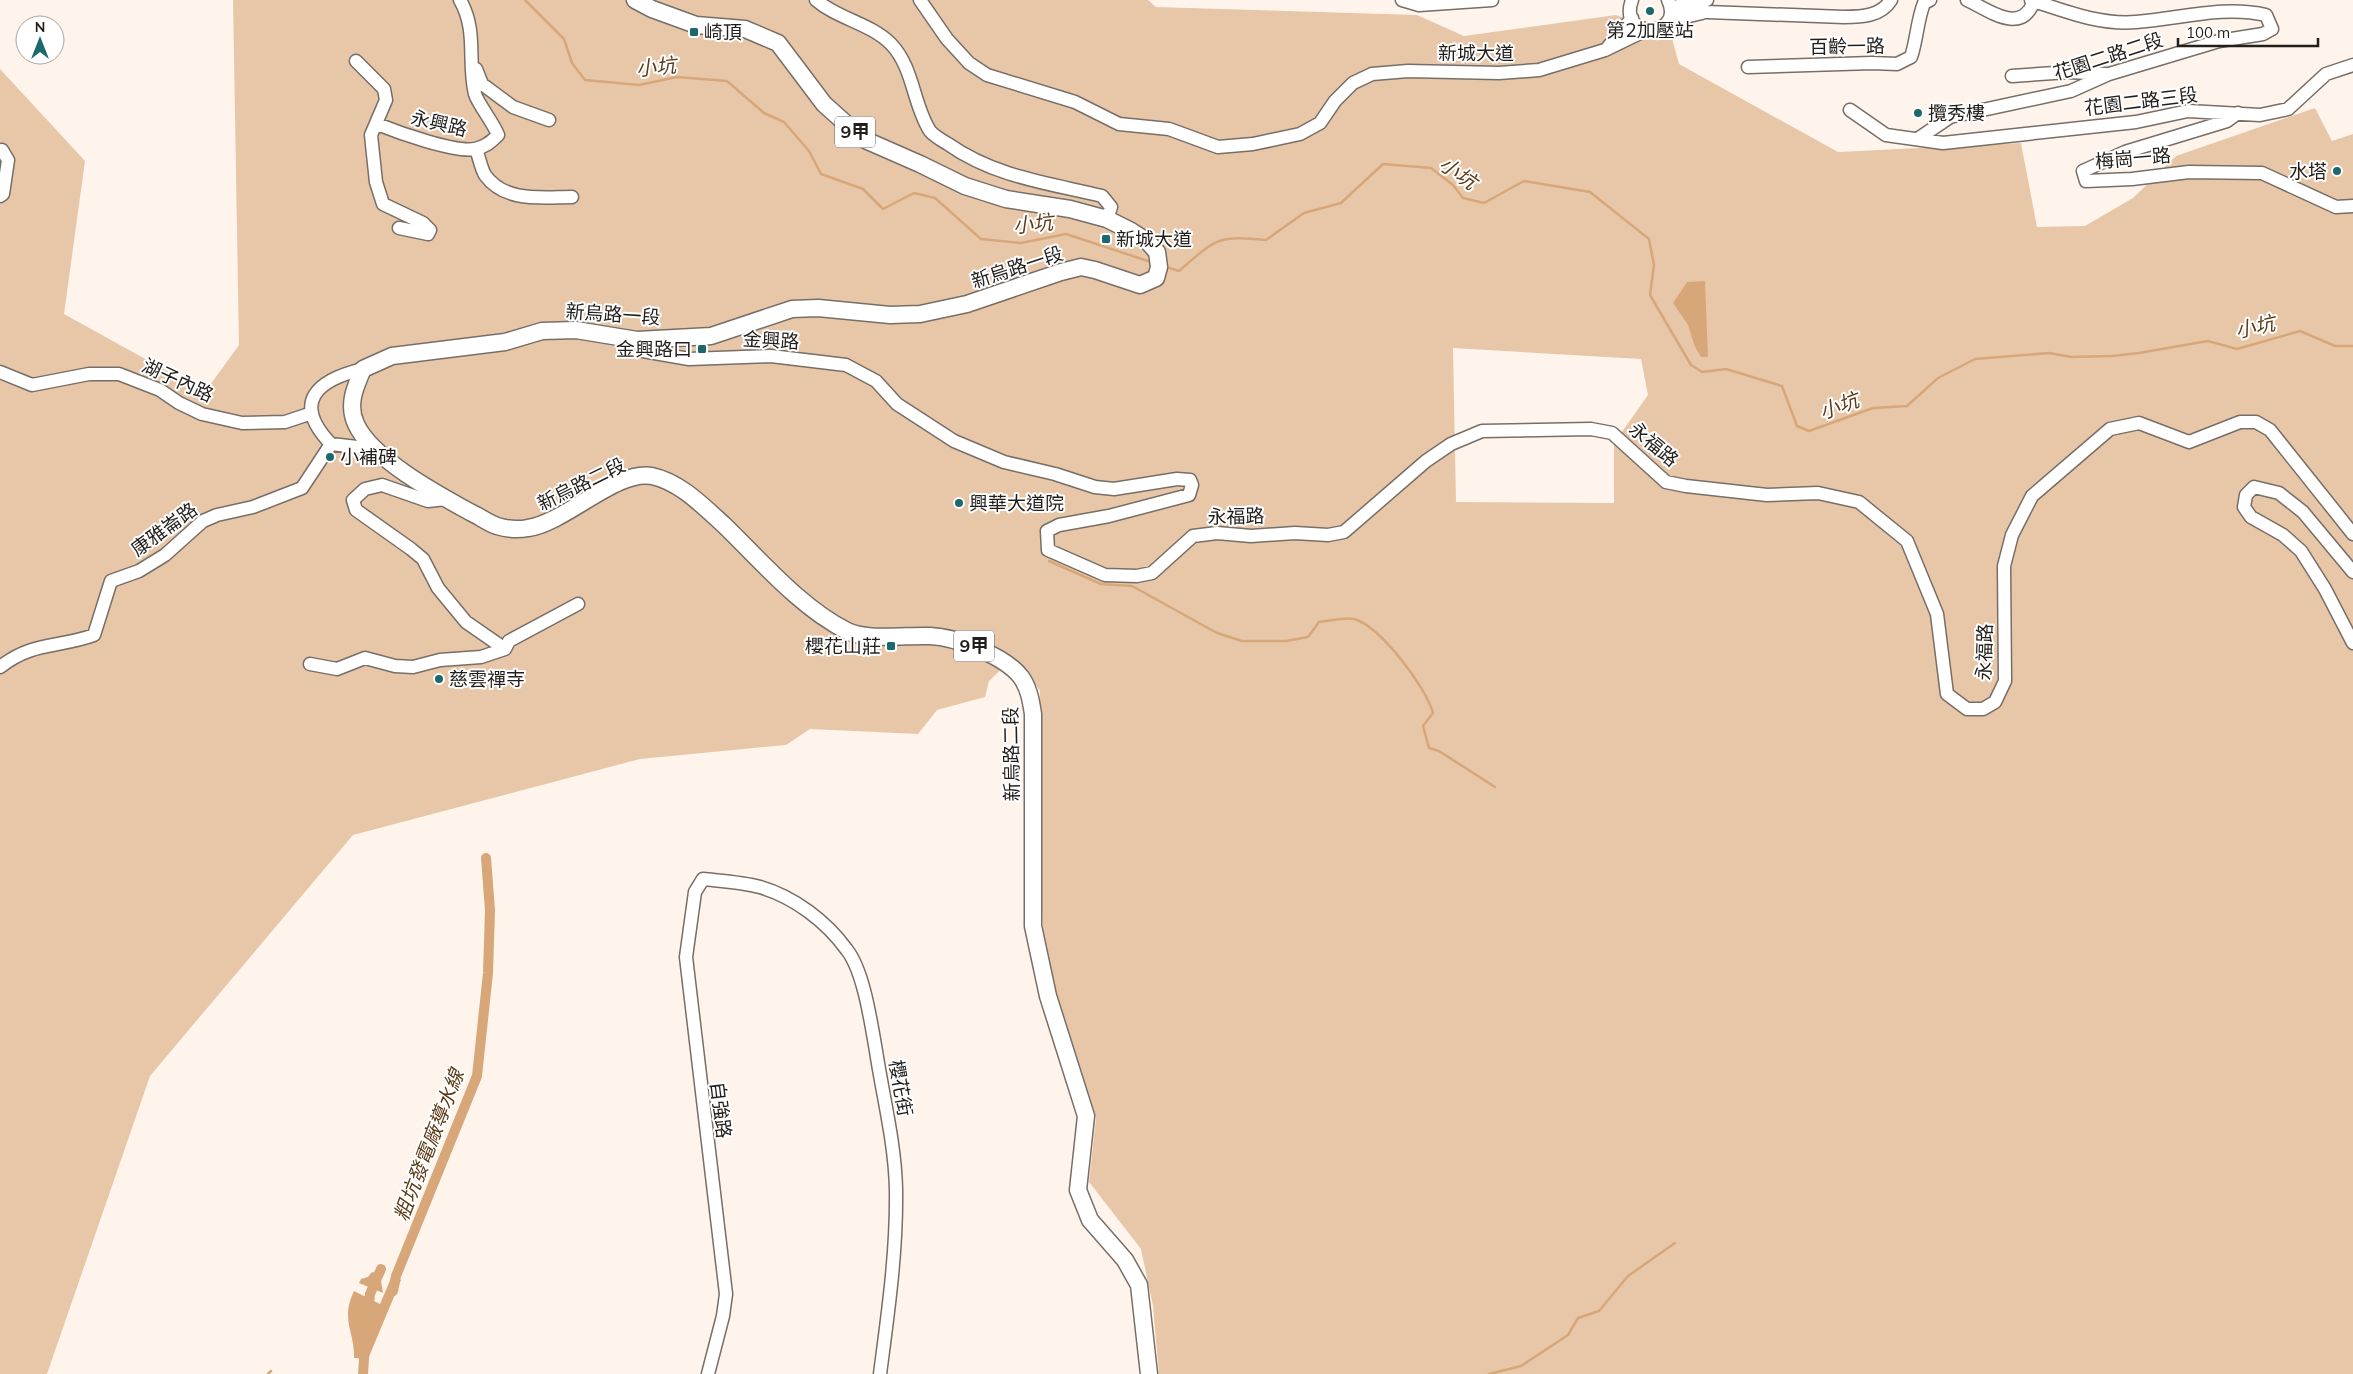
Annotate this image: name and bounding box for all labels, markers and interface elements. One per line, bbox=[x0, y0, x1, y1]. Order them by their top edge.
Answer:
marker: 第2加壓站 bbox=[1644, 5, 1656, 17]
north arrow bbox=[15, 15, 65, 65]
scale bar bbox=[2178, 15, 2318, 47]
text: N bbox=[35, 18, 45, 36]
place label: 第2加壓站 bbox=[1606, 18, 1694, 42]
place label: 崎頂 bbox=[704, 20, 742, 44]
text: 100 m bbox=[2186, 23, 2230, 42]
marker: 崎頂 bbox=[688, 26, 700, 38]
street label: 花園二路二段 bbox=[2050, 27, 2166, 85]
street label: 百齡一路 bbox=[1809, 33, 1885, 59]
street label: 新城大道 bbox=[1438, 41, 1514, 65]
water label: 小坑 bbox=[635, 52, 680, 81]
street label: 花園二路三段 bbox=[2083, 82, 2199, 120]
place label: 攬秀樓 bbox=[1928, 101, 1985, 125]
street label: 永興路 bbox=[409, 105, 469, 141]
marker: 攬秀樓 bbox=[1912, 107, 1924, 119]
road number: 9甲 bbox=[835, 116, 875, 148]
street label: 梅崗一路 bbox=[2094, 143, 2172, 173]
water label: 小坑 bbox=[1435, 151, 1484, 196]
place label: 水塔 bbox=[2289, 159, 2327, 183]
marker: 水塔 bbox=[2331, 165, 2343, 177]
water label: 小坑 bbox=[1012, 209, 1057, 238]
place label: 新城大道 bbox=[1116, 227, 1192, 251]
marker: 新城大道 bbox=[1100, 233, 1112, 245]
street label: 新烏路一段 bbox=[968, 241, 1066, 293]
street label: 新烏路一段 bbox=[565, 299, 661, 329]
water label: 小坑 bbox=[2233, 310, 2280, 343]
street label: 金興路 bbox=[742, 327, 800, 353]
place label: 金興路口 bbox=[616, 337, 692, 361]
marker: 金興路口 bbox=[696, 343, 708, 355]
street label: 湖子內路 bbox=[138, 353, 218, 407]
water label: 小坑 bbox=[1816, 386, 1865, 424]
street label: 永福路 bbox=[1624, 416, 1684, 472]
place label: 小補碑 bbox=[340, 445, 397, 469]
marker: 小補碑 bbox=[324, 451, 336, 463]
street label: 新烏路二段 bbox=[533, 452, 629, 516]
place label: 興華大道院 bbox=[969, 491, 1064, 515]
street label: 康雅崙路 bbox=[126, 497, 202, 561]
marker: 興華大道院 bbox=[953, 497, 965, 509]
street label: 永福路 bbox=[1207, 504, 1265, 528]
street label: 永福路 bbox=[1971, 623, 1997, 681]
road number: 9甲 bbox=[954, 630, 994, 661]
place label: 櫻花山莊 bbox=[805, 634, 881, 658]
marker: 櫻花山莊 bbox=[885, 640, 897, 652]
place label: 慈雲禪寺 bbox=[449, 667, 525, 691]
marker: 慈雲禪寺 bbox=[433, 673, 445, 685]
street label: 新烏路二段 bbox=[998, 706, 1024, 802]
street label: 櫻花街 bbox=[884, 1058, 918, 1118]
water label: 粗坑發電廠導水線 bbox=[388, 1064, 470, 1224]
street label: 自強路 bbox=[706, 1080, 736, 1140]

